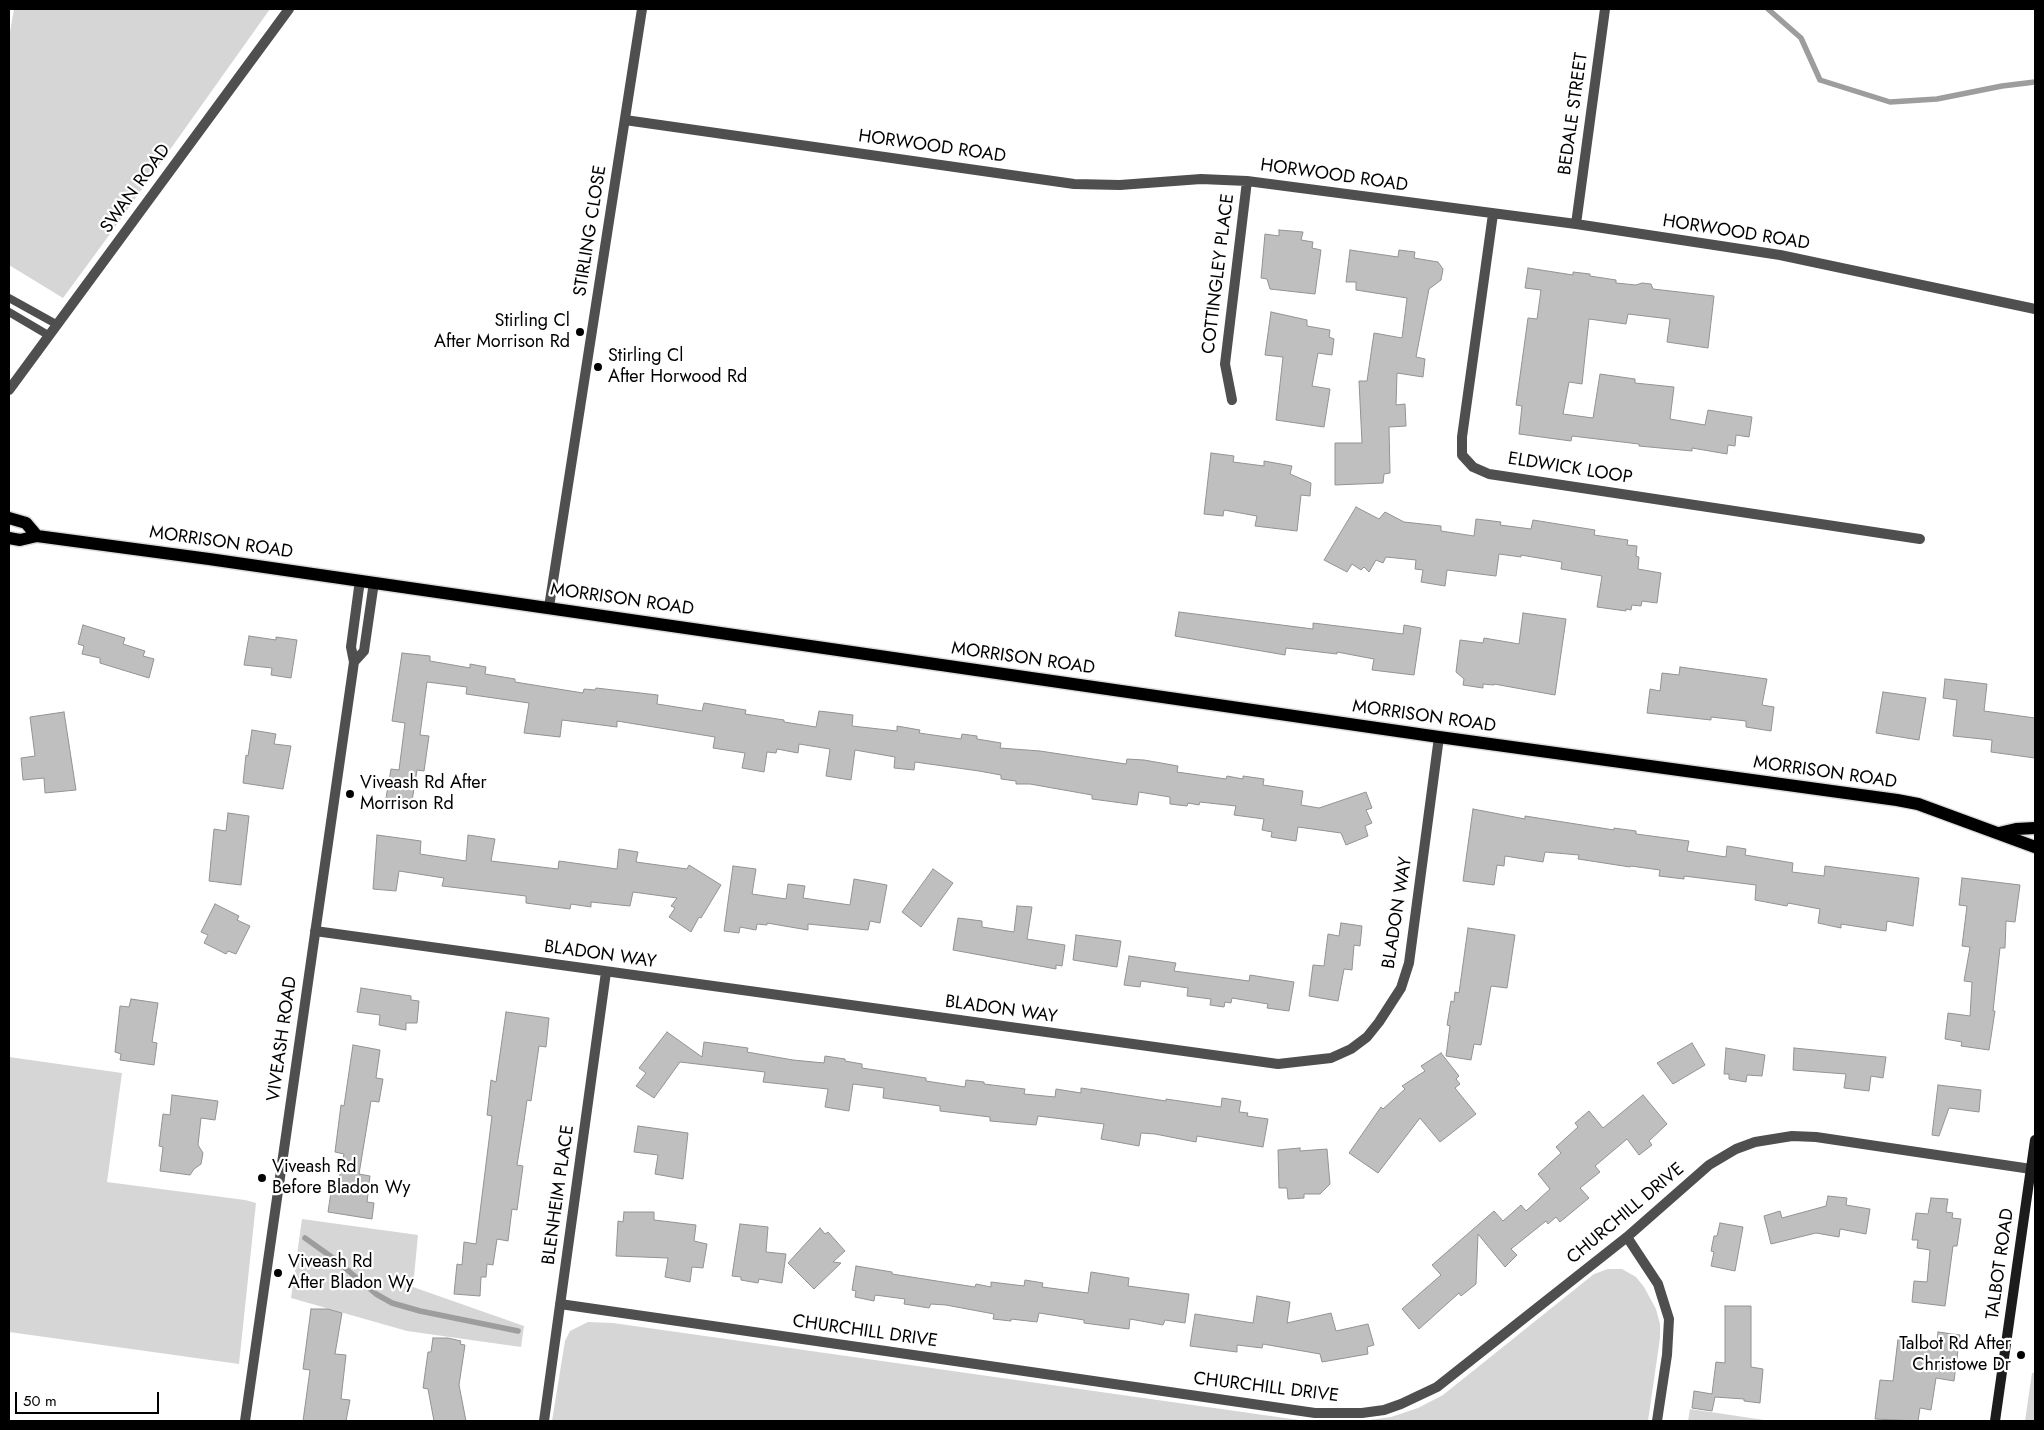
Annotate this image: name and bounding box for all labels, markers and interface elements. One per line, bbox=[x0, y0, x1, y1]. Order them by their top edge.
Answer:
street label: BEDALE STREET bbox=[1555, 51, 1593, 177]
street label: HORWOOD ROAD bbox=[857, 126, 1007, 168]
street label: SWAN ROAD bbox=[96, 140, 176, 238]
street label: HORWOOD ROAD bbox=[1259, 155, 1409, 197]
street label: STIRLING CLOSE bbox=[570, 164, 612, 298]
street label: COTTINGLEY PLACE bbox=[1198, 193, 1240, 355]
street label: HORWOOD ROAD bbox=[1661, 211, 1811, 255]
place label: Stirling Cl After Morrison Rd bbox=[434, 311, 570, 354]
marker: Stirling Cl After Morrison Rd bbox=[574, 326, 586, 338]
place label: Stirling Cl After Horwood Rd bbox=[608, 346, 747, 388]
marker: Stirling Cl After Horwood Rd bbox=[592, 361, 604, 373]
street label: ELDWICK LOOP bbox=[1506, 449, 1634, 489]
street label: MORRISON ROAD bbox=[148, 522, 294, 564]
street label: MORRISON ROAD bbox=[549, 579, 695, 621]
street label: MORRISON ROAD bbox=[950, 638, 1096, 680]
street label: MORRISON ROAD bbox=[1351, 696, 1497, 738]
street label: MORRISON ROAD bbox=[1752, 752, 1898, 794]
place label: Viveash Rd After Morrison Rd bbox=[360, 773, 487, 816]
marker: Viveash Rd After Morrison Rd bbox=[344, 788, 356, 800]
street label: BLADON WAY bbox=[1378, 855, 1418, 971]
street label: BLADON WAY bbox=[542, 936, 658, 974]
street label: VIVEASH ROAD bbox=[264, 975, 302, 1103]
street label: BLADON WAY bbox=[943, 991, 1059, 1029]
street label: BLENHEIM PLACE bbox=[538, 1124, 580, 1266]
place label: Viveash Rd Before Bladon Wy bbox=[272, 1157, 410, 1200]
street label: CHURCHILL DRIVE bbox=[1563, 1159, 1689, 1269]
marker: Viveash Rd Before Bladon Wy bbox=[256, 1172, 268, 1184]
street label: TALBOT ROAD bbox=[1983, 1207, 2019, 1321]
place label: Viveash Rd After Bladon Wy bbox=[288, 1252, 414, 1294]
marker: Viveash Rd After Bladon Wy bbox=[272, 1267, 284, 1279]
street label: CHURCHILL DRIVE bbox=[791, 1311, 939, 1353]
place label: Talbot Rd After Christowe Dr bbox=[1899, 1334, 2011, 1376]
marker: Talbot Rd After Christowe Dr bbox=[2015, 1349, 2027, 1361]
street label: CHURCHILL DRIVE bbox=[1192, 1368, 1340, 1408]
scale bar bbox=[18, 1382, 161, 1414]
text: 50 m bbox=[23, 1390, 57, 1412]

